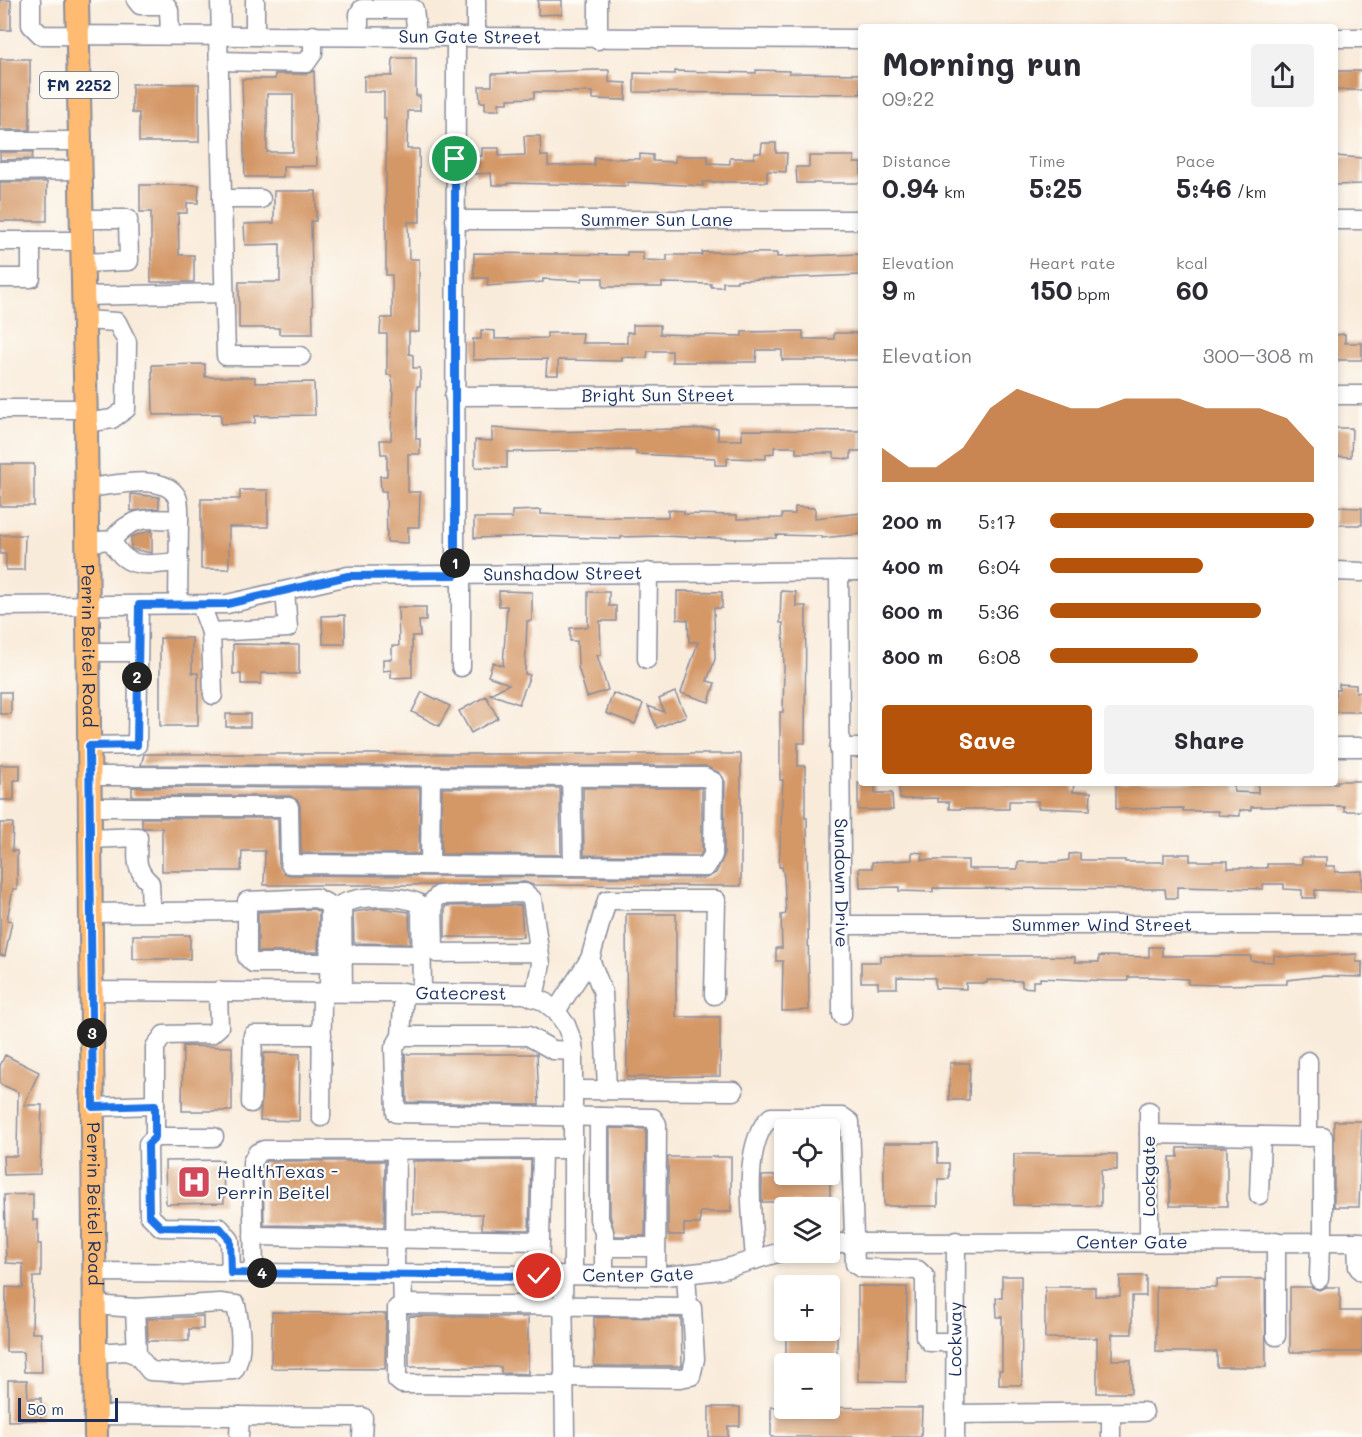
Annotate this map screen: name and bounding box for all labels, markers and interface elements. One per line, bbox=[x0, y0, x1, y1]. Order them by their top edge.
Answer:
street label: Sun Gate Street bbox=[399, 24, 541, 48]
text: Morning run bbox=[882, 41, 1082, 84]
button: share bbox=[1251, 44, 1314, 107]
road number: FM 2252 bbox=[40, 72, 118, 98]
text: 09:22 bbox=[882, 85, 935, 111]
pin bbox=[429, 133, 480, 184]
icon: arrive bbox=[438, 142, 471, 175]
text: Distance bbox=[882, 150, 951, 171]
text: Time bbox=[1029, 150, 1065, 171]
text: Pace bbox=[1176, 150, 1215, 171]
text: 0.94 bbox=[882, 171, 939, 205]
text: 5:25 bbox=[1029, 171, 1082, 205]
text: 5:46 bbox=[1176, 171, 1232, 205]
text: km bbox=[939, 181, 965, 202]
text: /km bbox=[1232, 181, 1266, 202]
street label: Summer Sun Lane bbox=[581, 207, 733, 231]
text: Elevation bbox=[882, 252, 954, 273]
text: Heart rate bbox=[1029, 252, 1115, 273]
text: kcal bbox=[1176, 252, 1208, 273]
text: 9 bbox=[882, 273, 898, 307]
text: 150 bbox=[1029, 273, 1072, 307]
text: 60 bbox=[1176, 273, 1208, 307]
text: m bbox=[898, 283, 916, 304]
text: bpm bbox=[1072, 283, 1110, 304]
text: Elevation bbox=[882, 342, 972, 368]
text: 300–308 m bbox=[1203, 342, 1314, 368]
street label: Bright Sun Street bbox=[581, 382, 735, 407]
text: 200 m bbox=[882, 508, 942, 534]
text: 5:17 bbox=[978, 508, 1016, 534]
pin: 1 bbox=[440, 548, 470, 578]
text: 1 bbox=[451, 552, 459, 573]
text: 400 m bbox=[882, 553, 943, 579]
text: 6:04 bbox=[978, 553, 1020, 579]
street label: Sunshadow Street bbox=[483, 560, 643, 586]
street label: Perrin Beitel Road bbox=[76, 564, 102, 728]
text: 600 m bbox=[882, 598, 943, 624]
text: 5:36 bbox=[978, 598, 1020, 624]
text: 800 m bbox=[882, 643, 943, 669]
text: 6:08 bbox=[978, 643, 1021, 669]
pin: 2 bbox=[122, 662, 152, 692]
text: 2 bbox=[133, 666, 141, 687]
button: Save bbox=[882, 705, 1092, 774]
button: Share bbox=[1104, 705, 1314, 774]
street label: Sundown Drive bbox=[830, 818, 855, 948]
street label: Summer Wind Street bbox=[1012, 912, 1192, 936]
street label: Gatecrest bbox=[415, 980, 507, 1005]
pin: 3 bbox=[77, 1018, 107, 1048]
text: 3 bbox=[87, 1022, 97, 1043]
map controls bbox=[774, 1119, 840, 1419]
button: locate bbox=[774, 1119, 840, 1185]
street label: Perrin Beitel Road bbox=[82, 1122, 108, 1286]
street label: Lockgate bbox=[1136, 1136, 1160, 1217]
place label: HealthTexas - Perrin Beitel bbox=[217, 1159, 338, 1204]
hospital icon: HealthTexas - Perrin Beitel bbox=[176, 1164, 212, 1200]
button: layers bbox=[774, 1197, 840, 1263]
street label: Center Gate bbox=[1076, 1229, 1188, 1254]
pin bbox=[513, 1250, 564, 1301]
pin: 4 bbox=[247, 1258, 277, 1288]
icon: check bbox=[522, 1259, 555, 1292]
street label: Center Gate bbox=[582, 1260, 695, 1287]
text: 4 bbox=[257, 1262, 267, 1283]
button: + bbox=[774, 1275, 840, 1341]
street label: Lockway bbox=[942, 1301, 967, 1377]
button: − bbox=[774, 1353, 840, 1419]
scale bar bbox=[18, 1395, 118, 1422]
text: 50 m bbox=[27, 1398, 64, 1419]

